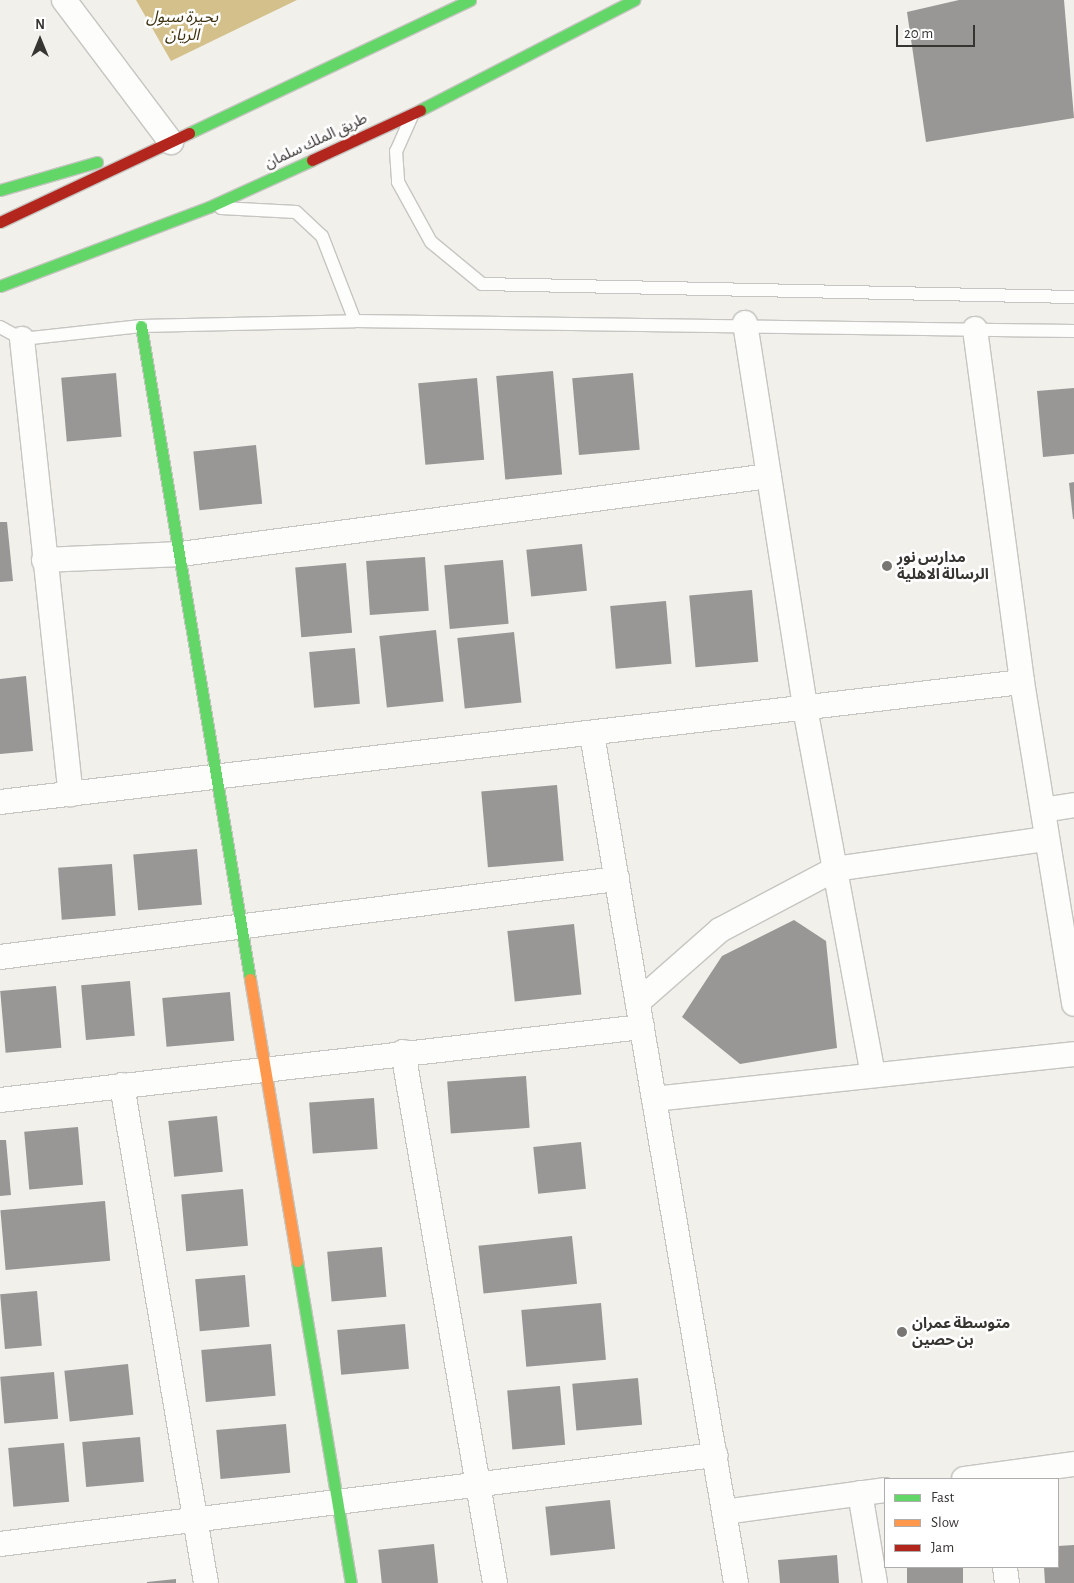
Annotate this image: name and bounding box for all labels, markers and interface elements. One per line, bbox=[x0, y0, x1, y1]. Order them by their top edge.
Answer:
water label: بحيرة سيول الريان bbox=[146, 7, 218, 45]
north arrow bbox=[15, 15, 65, 65]
scale bar bbox=[899, 15, 978, 47]
text: N bbox=[35, 18, 45, 32]
text: 20 m bbox=[904, 26, 933, 41]
street label: طريق الملك سلمان bbox=[262, 109, 370, 173]
place label: مدارس نور الرسالة الاهلية bbox=[897, 548, 989, 583]
marker: مدارس نور الرسالة الاهلية bbox=[881, 560, 893, 572]
place label: متوسطة عمران بن حصين bbox=[912, 1314, 1010, 1349]
marker: متوسطة عمران بن حصين bbox=[896, 1326, 908, 1338]
legend bbox=[884, 1478, 1059, 1568]
text: Fast bbox=[931, 1490, 954, 1505]
text: Slow bbox=[931, 1515, 959, 1530]
text: Jam bbox=[931, 1540, 954, 1555]

